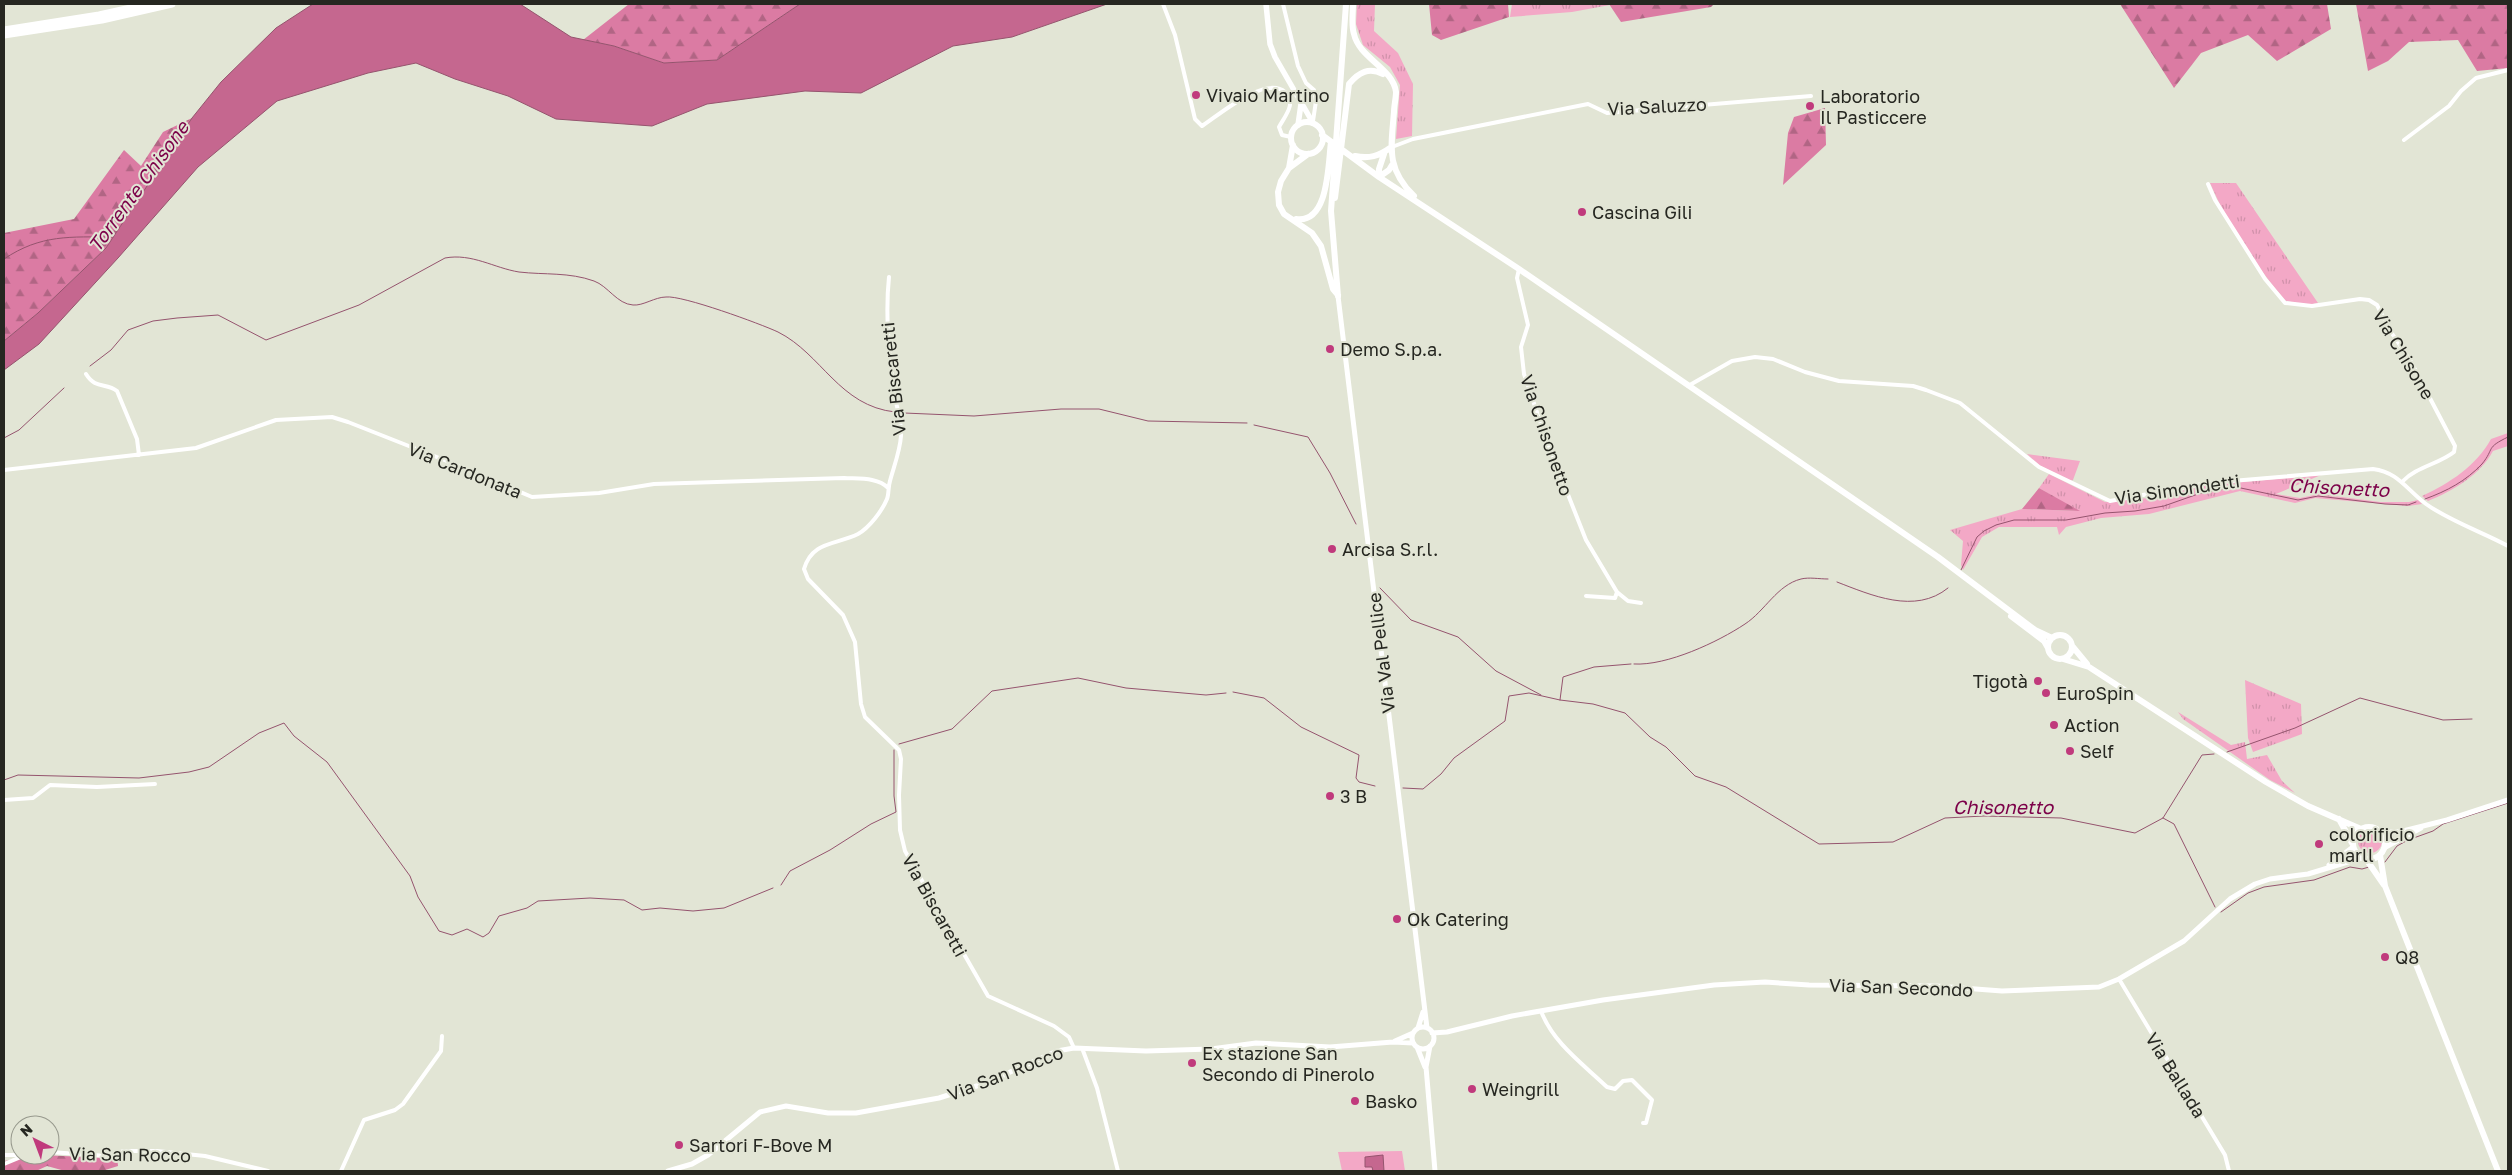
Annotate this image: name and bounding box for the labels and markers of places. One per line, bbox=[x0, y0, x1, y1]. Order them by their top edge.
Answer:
place label: Vivaio Martino bbox=[1206, 84, 1330, 106]
place label: Laboratorio Il Pasticcere bbox=[1820, 85, 1927, 128]
marker: Vivaio Martino bbox=[1190, 89, 1202, 101]
marker: Laboratorio Il Pasticcere bbox=[1804, 100, 1816, 112]
place label: Cascina Gili bbox=[1592, 201, 1692, 223]
marker: Cascina Gili bbox=[1576, 206, 1588, 218]
place label: Demo S.p.a. bbox=[1340, 338, 1443, 360]
marker: Demo S.p.a. bbox=[1324, 343, 1336, 355]
place label: Arcisa S.r.l. bbox=[1342, 538, 1438, 560]
marker: Arcisa S.r.l. bbox=[1326, 543, 1338, 555]
place label: Tigotà bbox=[1973, 670, 2028, 692]
marker: Tigotà bbox=[2032, 675, 2044, 687]
place label: EuroSpin bbox=[2056, 682, 2134, 704]
marker: EuroSpin bbox=[2040, 687, 2052, 699]
place label: Action bbox=[2064, 714, 2120, 736]
marker: Action bbox=[2048, 719, 2060, 731]
place label: Self bbox=[2080, 740, 2114, 762]
marker: Self bbox=[2064, 745, 2076, 757]
place label: 3 B bbox=[1340, 785, 1367, 807]
marker: 3 B bbox=[1324, 790, 1336, 802]
place label: colorificio marll bbox=[2329, 823, 2415, 866]
marker: colorificio marll bbox=[2313, 838, 2325, 850]
place label: Ok Catering bbox=[1407, 908, 1509, 930]
marker: Ok Catering bbox=[1391, 913, 1403, 925]
place label: Q8 bbox=[2395, 946, 2419, 968]
marker: Q8 bbox=[2379, 951, 2391, 963]
place label: Ex stazione San Secondo di Pinerolo bbox=[1202, 1042, 1375, 1085]
marker: Ex stazione San Secondo di Pinerolo bbox=[1186, 1057, 1198, 1069]
place label: Weingrill bbox=[1482, 1078, 1560, 1100]
marker: Weingrill bbox=[1466, 1083, 1478, 1095]
place label: Basko bbox=[1365, 1090, 1417, 1112]
marker: Basko bbox=[1349, 1095, 1361, 1107]
place label: Sartori F-Bove M bbox=[689, 1134, 833, 1156]
marker: Sartori F-Bove M bbox=[673, 1139, 685, 1151]

